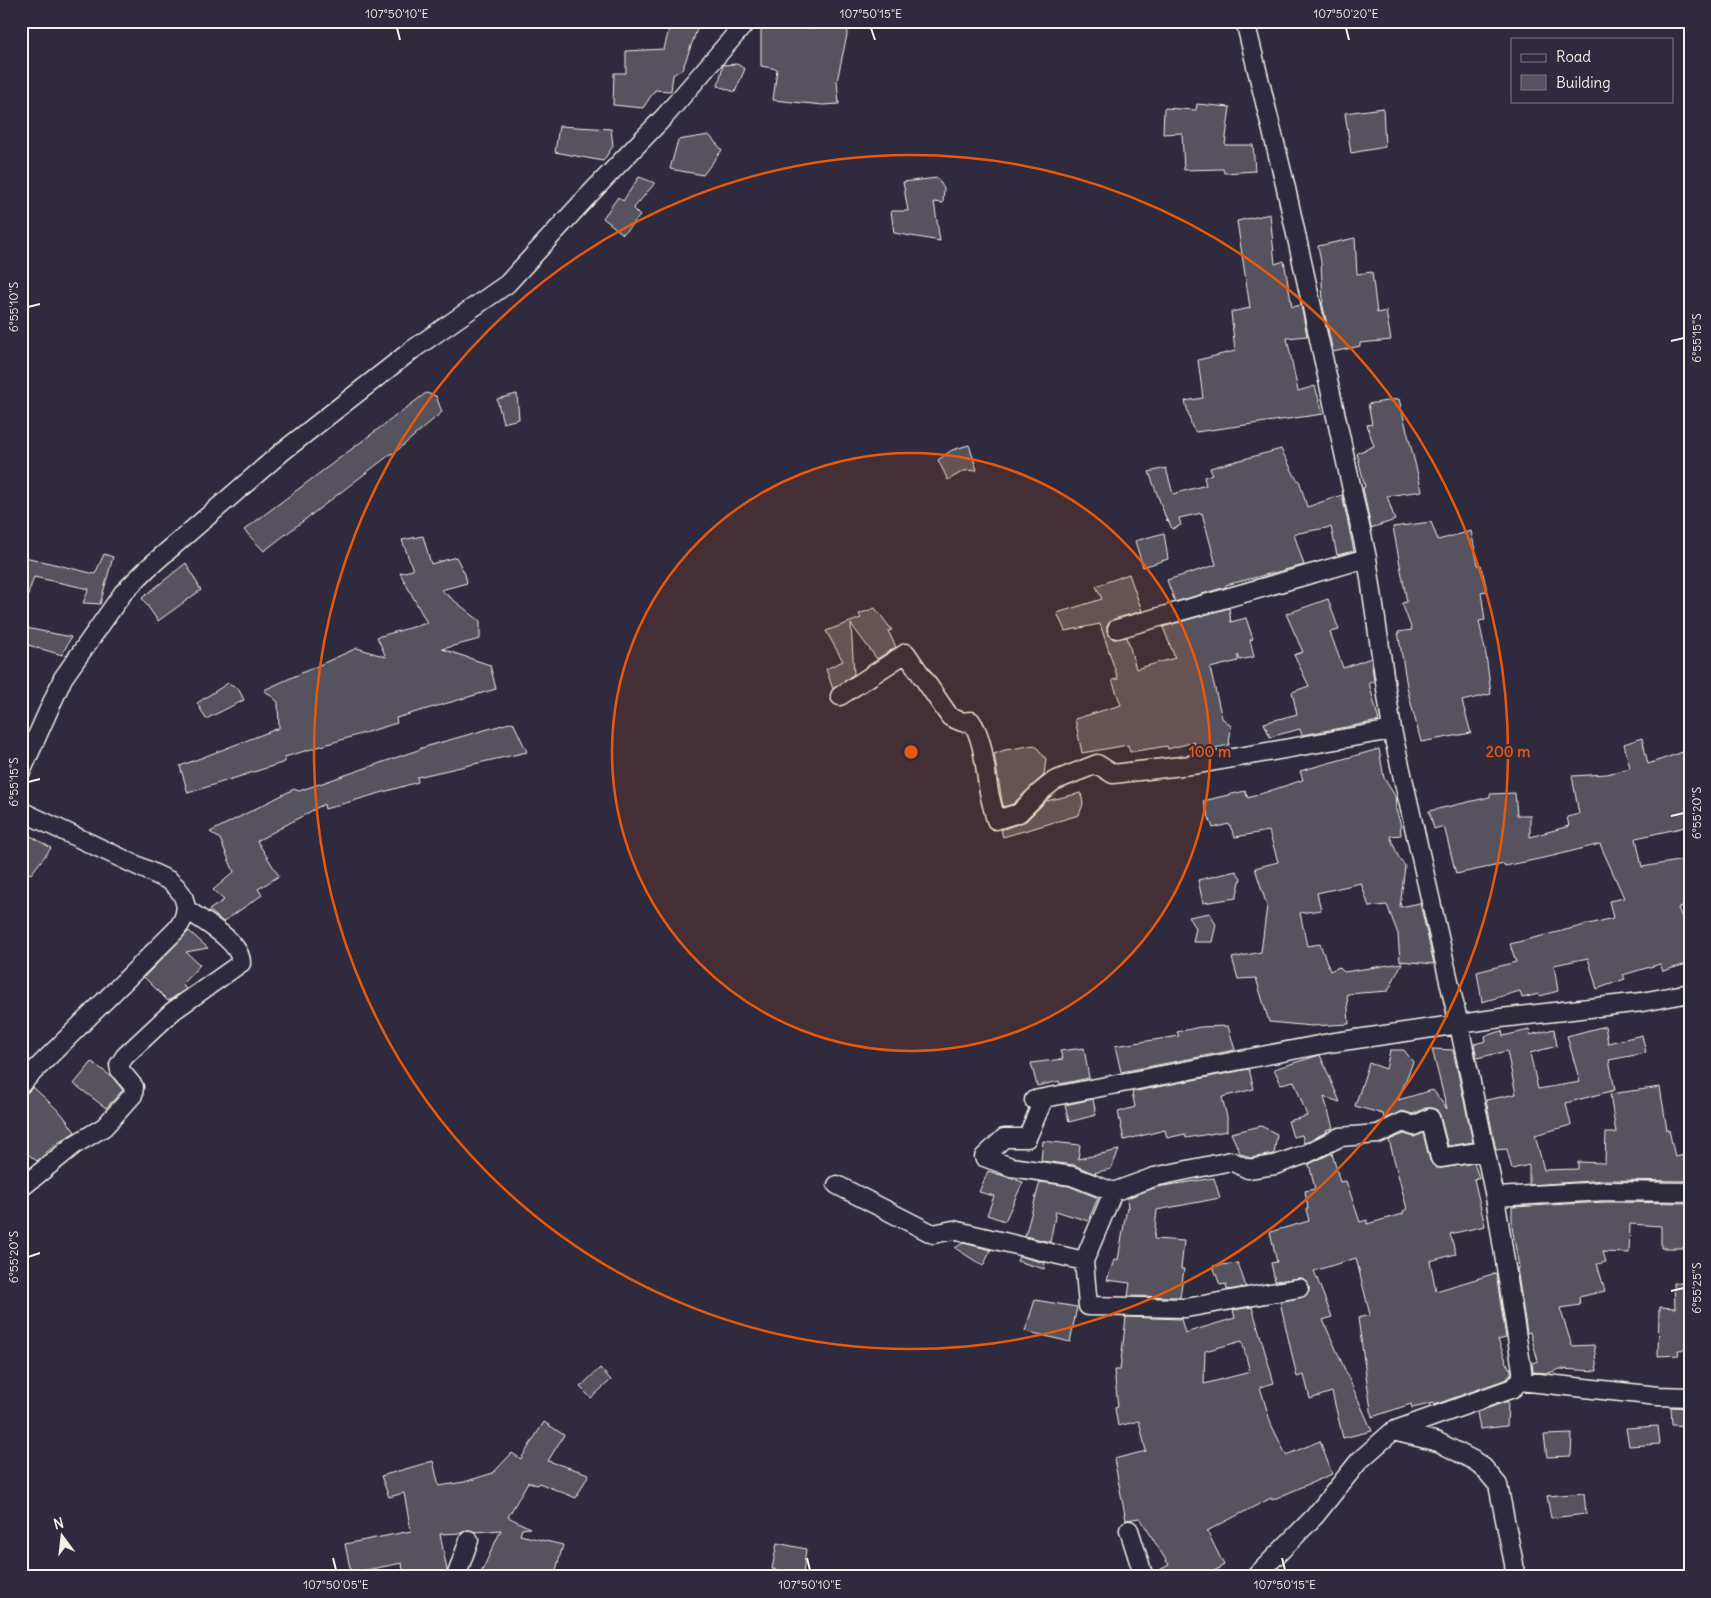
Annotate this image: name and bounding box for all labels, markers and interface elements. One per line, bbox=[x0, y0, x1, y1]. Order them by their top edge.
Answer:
text: 107°50'10"E bbox=[365, 6, 429, 21]
text: 107°50'15"E bbox=[840, 6, 902, 21]
text: 107°50'20"E bbox=[1313, 6, 1379, 21]
legend bbox=[1511, 38, 1674, 102]
text: Road bbox=[1556, 47, 1591, 66]
text: Building bbox=[1556, 73, 1611, 92]
text: 6°55'10"S bbox=[6, 281, 21, 332]
text: 6°55'15"S bbox=[1689, 313, 1704, 363]
text: 100 m bbox=[1189, 742, 1231, 761]
text: 200 m bbox=[1486, 742, 1530, 761]
centre of rings bbox=[902, 743, 920, 761]
text: 6°55'15"S bbox=[6, 757, 21, 807]
text: 6°55'20"S bbox=[1689, 787, 1704, 839]
text: 6°55'20"S bbox=[6, 1231, 21, 1283]
text: 6°55'25"S bbox=[1689, 1262, 1704, 1314]
north arrow bbox=[38, 1510, 88, 1560]
text: N bbox=[52, 1513, 66, 1533]
text: 107°50'05"E bbox=[303, 1577, 369, 1592]
text: 107°50'10"E bbox=[778, 1577, 842, 1592]
text: 107°50'15"E bbox=[1254, 1577, 1316, 1592]

